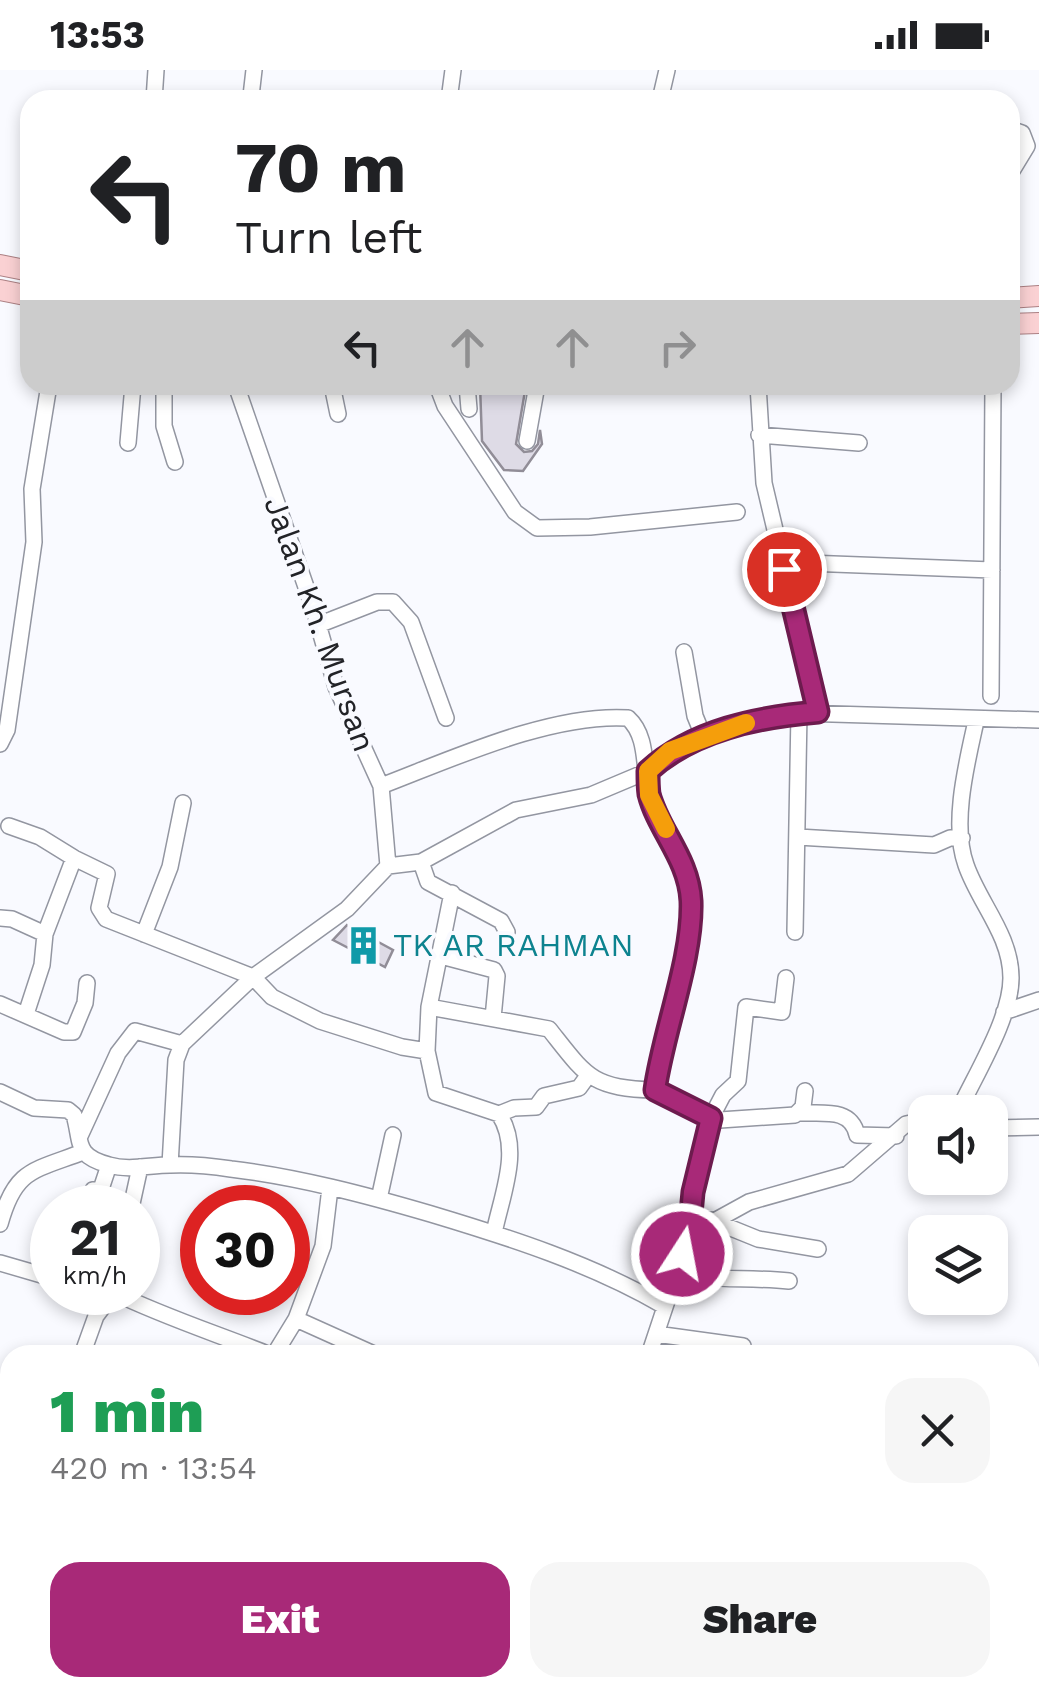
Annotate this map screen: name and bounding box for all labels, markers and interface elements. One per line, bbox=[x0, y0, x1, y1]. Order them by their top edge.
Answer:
text: 13:53 bbox=[50, 13, 145, 57]
text: 70 m bbox=[235, 127, 407, 209]
icon: left bbox=[70, 130, 200, 260]
text: Turn left bbox=[235, 211, 422, 264]
icon: left bbox=[335, 320, 390, 375]
icon: ahead bbox=[440, 320, 495, 375]
icon: ahead bbox=[545, 320, 600, 375]
icon: right bbox=[650, 320, 705, 375]
street label: Jalan Kh. Mursan bbox=[256, 491, 384, 757]
pin bbox=[742, 527, 827, 612]
icon: arrive bbox=[757, 542, 812, 597]
building icon: TK AR RAHMAN bbox=[342, 924, 384, 966]
place label: TK AR RAHMAN bbox=[393, 926, 634, 964]
map controls bbox=[908, 1095, 1008, 1315]
button: sound bbox=[908, 1095, 1008, 1195]
speed limit sign: 30 bbox=[180, 1185, 310, 1315]
position arrow bbox=[630, 1202, 734, 1306]
text: 21 bbox=[69, 1208, 121, 1267]
button: layers bbox=[908, 1215, 1008, 1315]
text: km/h bbox=[63, 1261, 127, 1290]
text: 1 min bbox=[50, 1376, 204, 1447]
button: close bbox=[885, 1378, 990, 1483]
text: 420 m · 13:54 bbox=[50, 1449, 257, 1487]
button: Exit bbox=[50, 1562, 510, 1677]
button: Share bbox=[530, 1562, 990, 1677]

